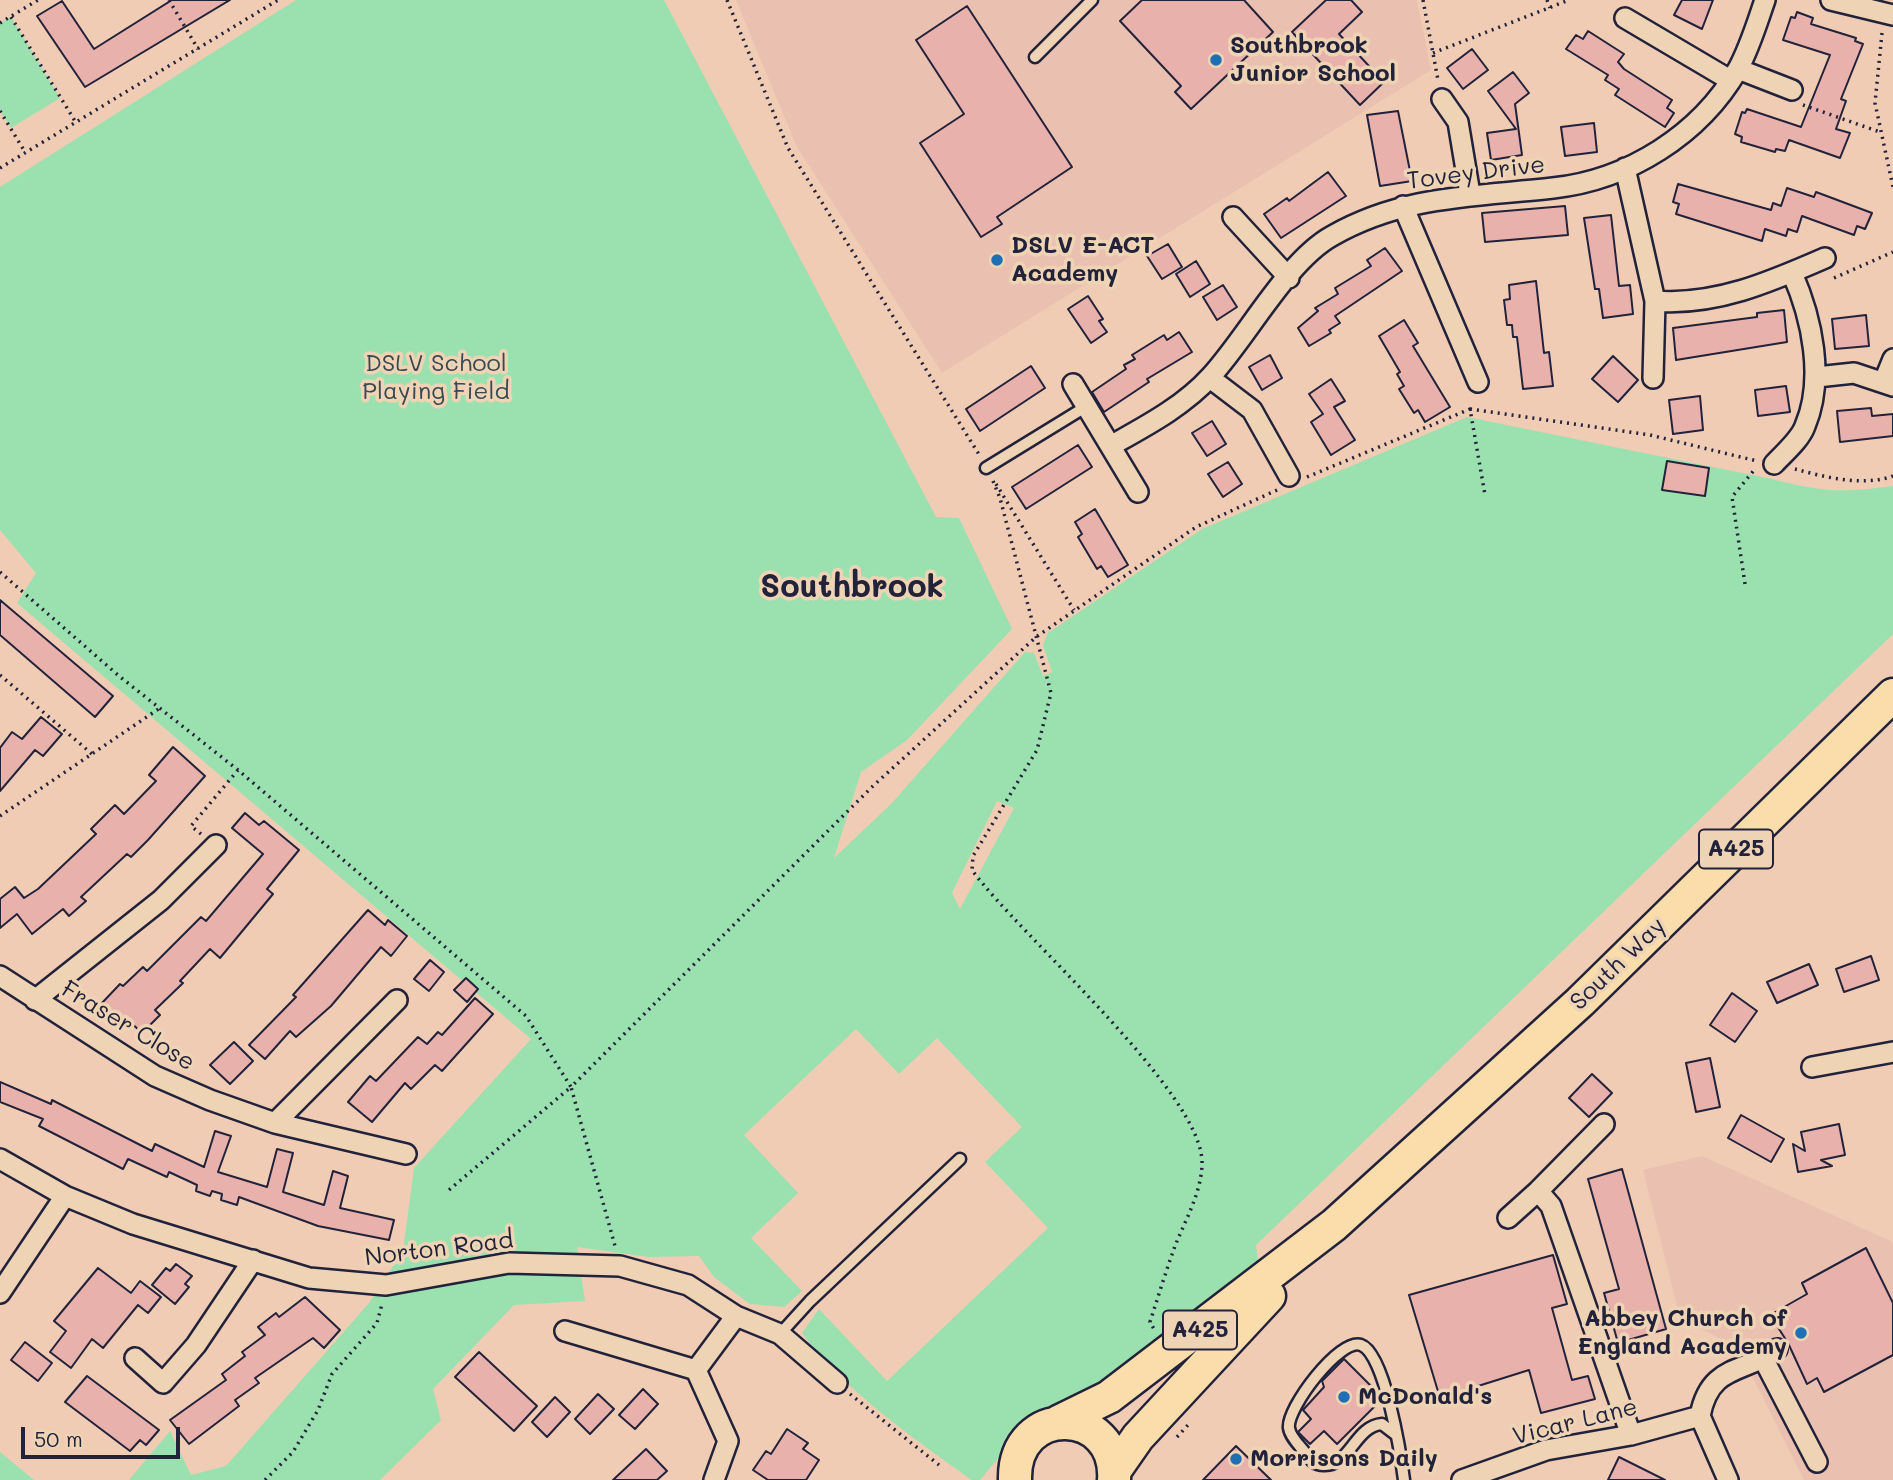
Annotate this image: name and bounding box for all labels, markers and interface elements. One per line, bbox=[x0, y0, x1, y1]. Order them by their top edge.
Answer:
place label: Southbrook Junior School bbox=[1230, 32, 1396, 88]
marker: Southbrook Junior School bbox=[1208, 52, 1224, 68]
street label: Tovey Drive bbox=[1405, 150, 1547, 196]
place label: DSLV E-ACT Academy bbox=[1011, 232, 1154, 288]
marker: DSLV E-ACT Academy bbox=[989, 252, 1005, 268]
park label: DSLV School Playing Field bbox=[362, 350, 510, 406]
district label: Southbrook bbox=[760, 568, 944, 606]
road number: A425 bbox=[1699, 830, 1773, 869]
street label: South Way bbox=[1564, 912, 1672, 1016]
street label: Fraser Close bbox=[56, 975, 200, 1077]
street label: Norton Road bbox=[363, 1226, 515, 1272]
place label: Abbey Church of England Academy bbox=[1577, 1305, 1787, 1361]
road number: A425 bbox=[1163, 1310, 1237, 1350]
marker: Abbey Church of England Academy bbox=[1793, 1325, 1809, 1341]
place label: McDonald's bbox=[1358, 1383, 1492, 1411]
marker: McDonald's bbox=[1336, 1389, 1352, 1405]
street label: Vicar Lane bbox=[1510, 1393, 1640, 1451]
scale bar bbox=[24, 1414, 184, 1458]
text: 50 m bbox=[34, 1425, 83, 1452]
place label: Morrisons Daily bbox=[1250, 1445, 1438, 1473]
marker: Morrisons Daily bbox=[1228, 1451, 1244, 1467]

